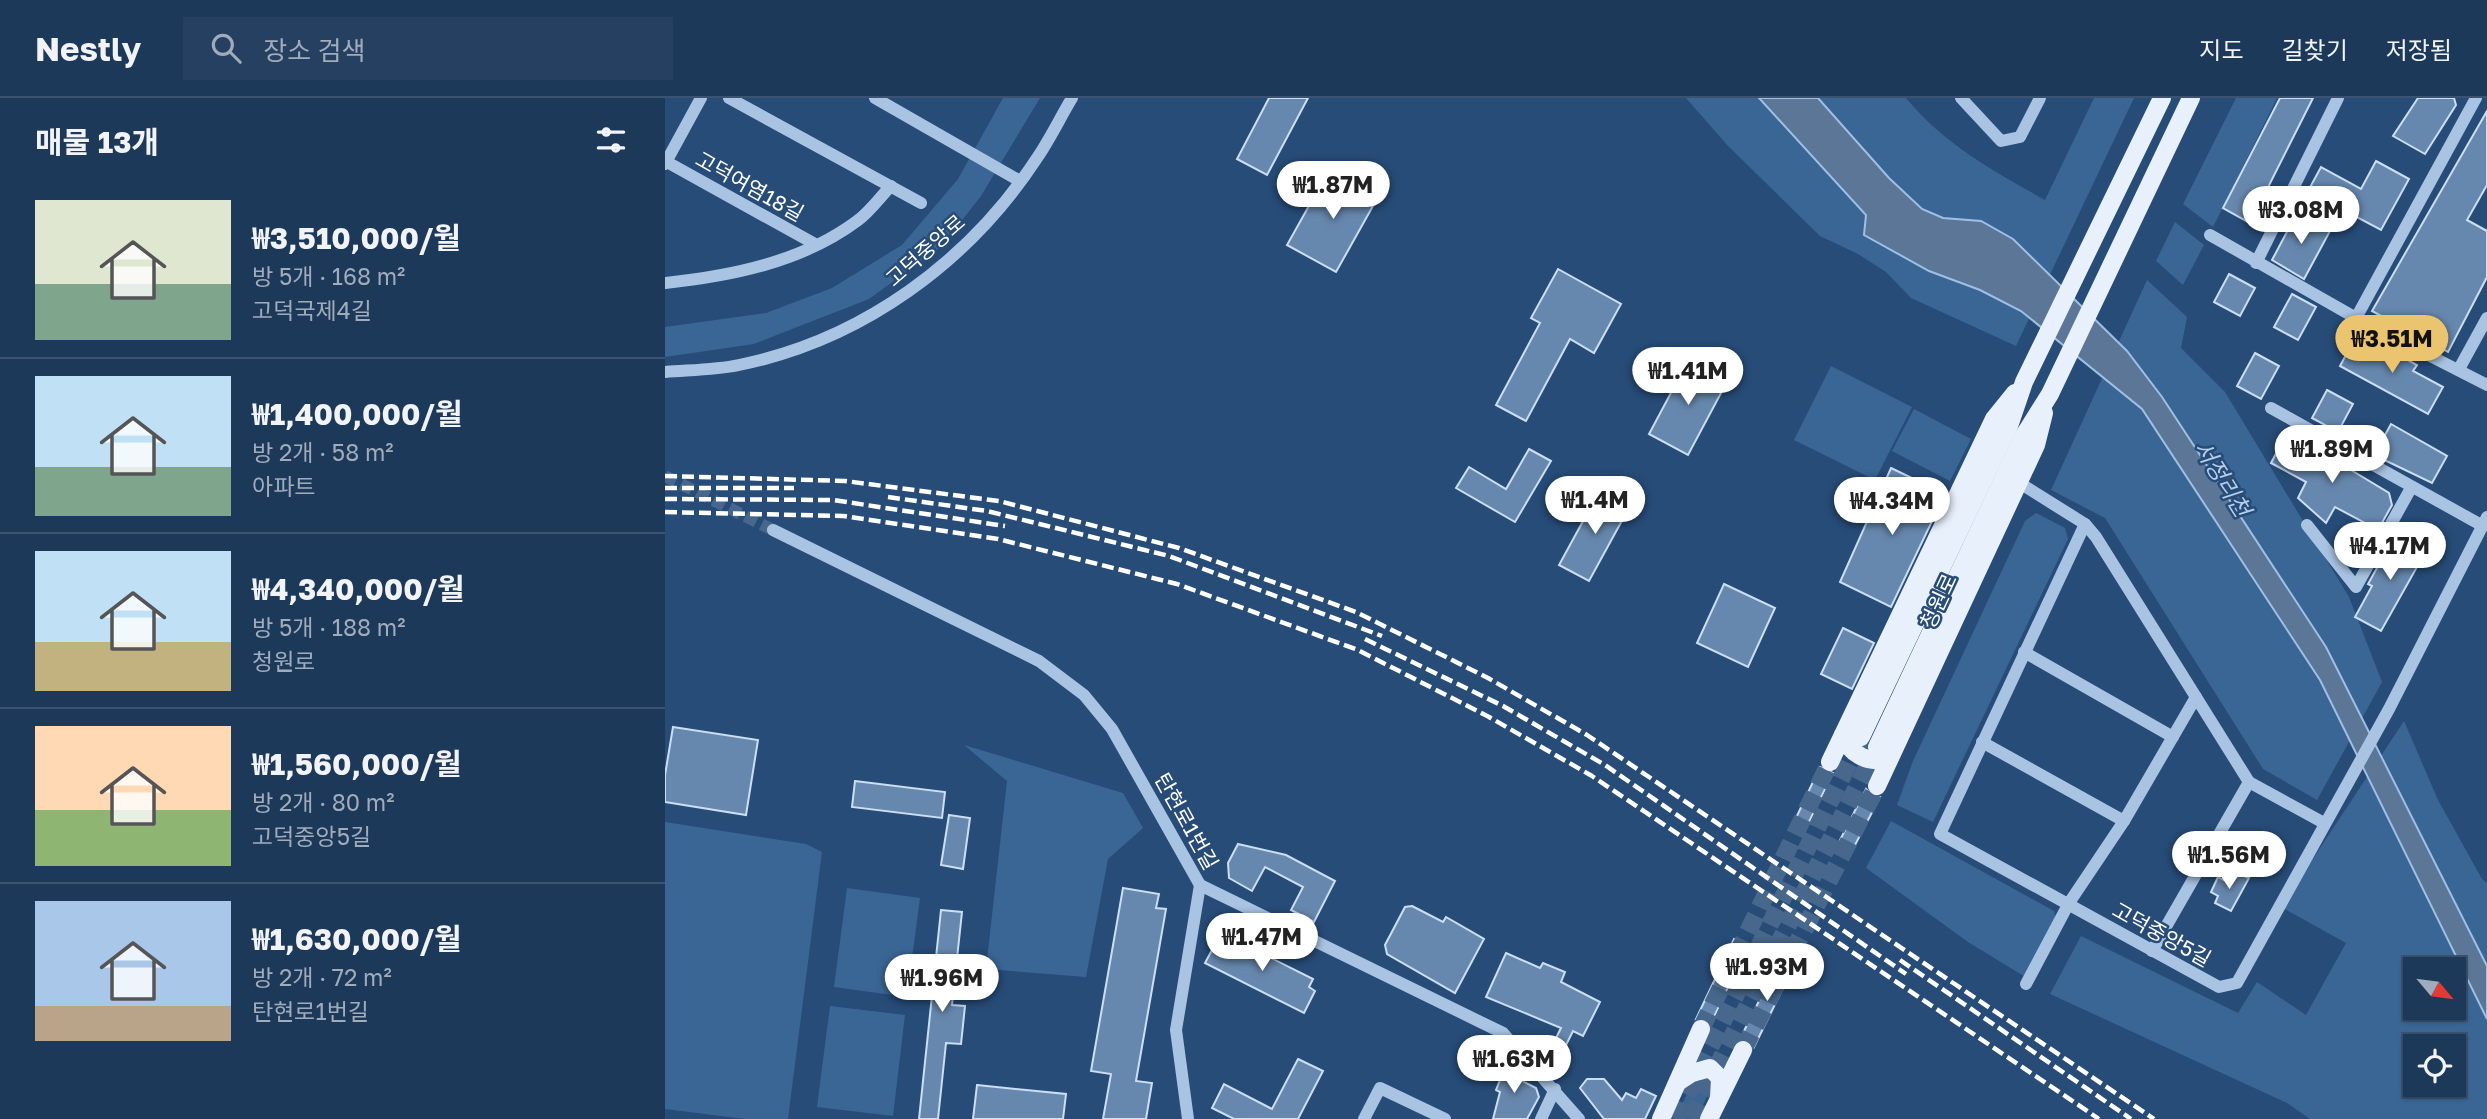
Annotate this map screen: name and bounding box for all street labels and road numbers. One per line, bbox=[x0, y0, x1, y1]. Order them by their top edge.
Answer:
street label: 고덕여염18길 bbox=[691, 146, 809, 226]
street label: 고덕중앙로 bbox=[880, 208, 970, 292]
street label: 청원로 bbox=[1914, 569, 1962, 633]
street label: 탄현로1번길 bbox=[1150, 768, 1224, 874]
street label: 고덕중앙5길 bbox=[2108, 896, 2216, 972]

